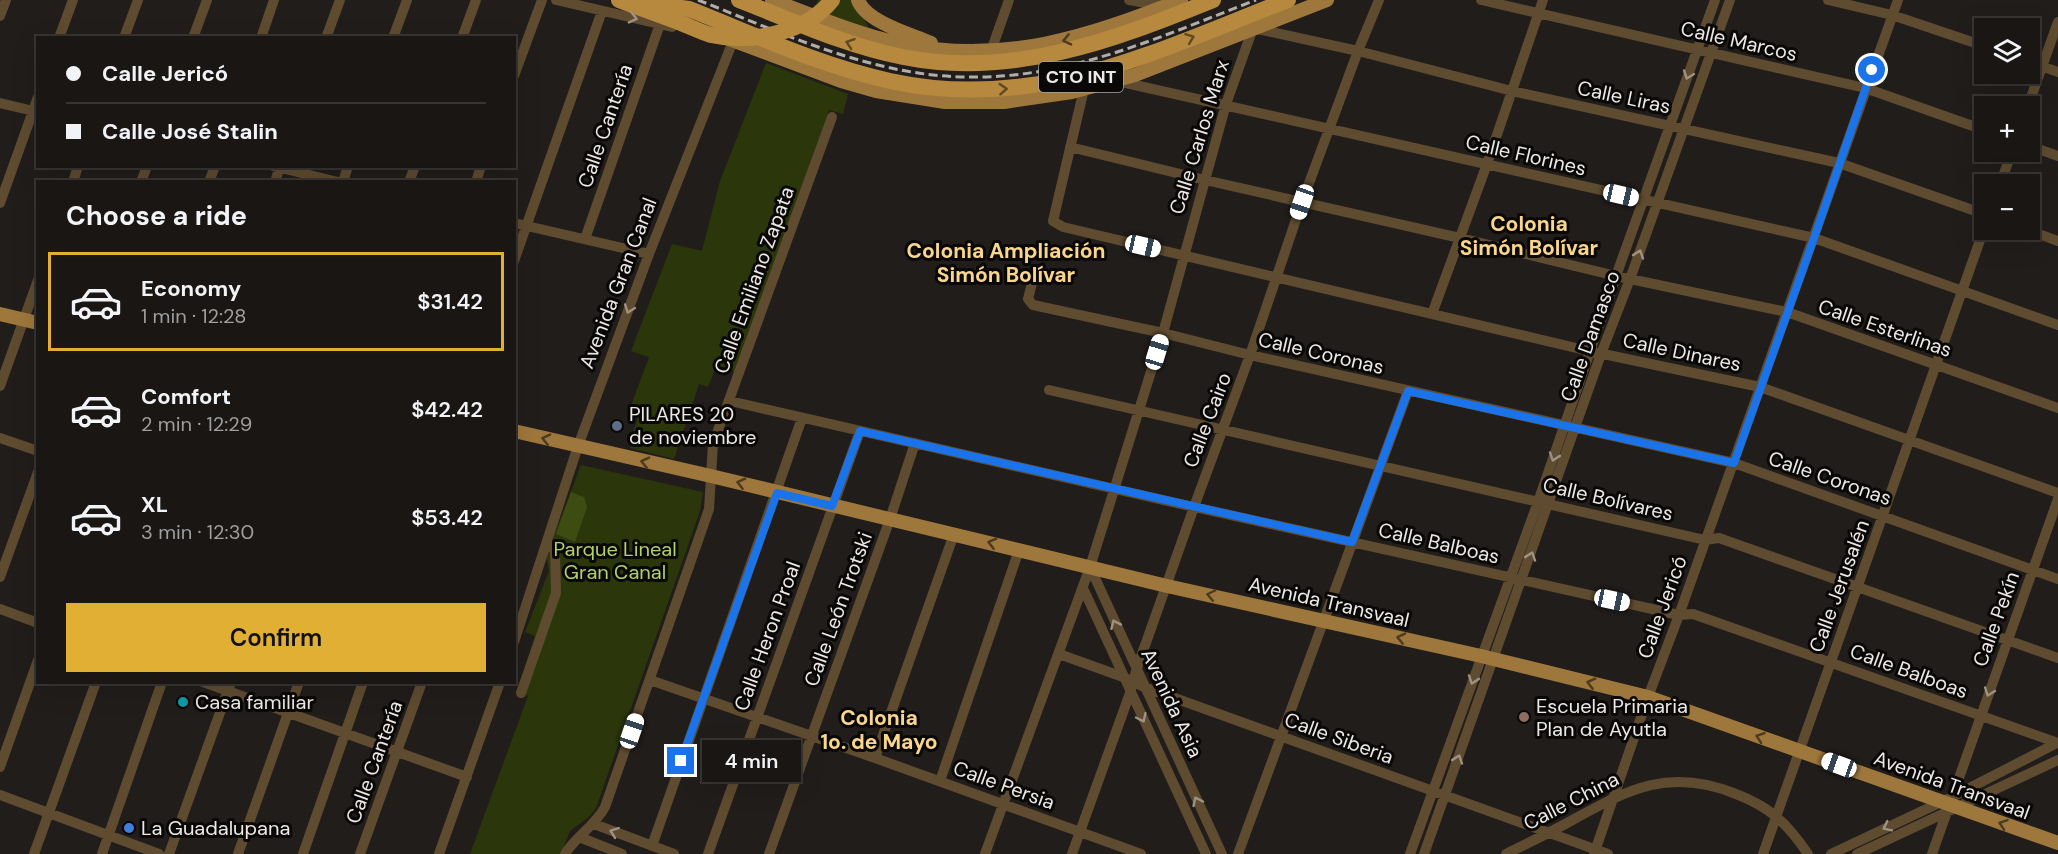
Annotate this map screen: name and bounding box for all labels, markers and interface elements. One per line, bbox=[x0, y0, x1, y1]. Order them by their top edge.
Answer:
one-way arrow bbox=[628, 10, 638, 23]
street label: Calle Marcos bbox=[1678, 15, 1800, 67]
map controls bbox=[1974, 18, 2040, 240]
button: layers bbox=[1974, 18, 2040, 84]
one-way arrow bbox=[1062, 32, 1072, 45]
one-way arrow bbox=[1184, 32, 1195, 45]
one-way arrow bbox=[845, 37, 856, 50]
route start bbox=[1858, 56, 1885, 83]
street label: Calle Carlos Marx bbox=[1163, 57, 1235, 217]
text: Calle Jericó bbox=[102, 59, 228, 88]
street label: Calle Cantería bbox=[572, 61, 638, 191]
road number: CTO INT bbox=[1039, 62, 1123, 92]
one-way arrow bbox=[1683, 69, 1696, 80]
street label: Calle Liras bbox=[1575, 74, 1673, 120]
one-way arrow bbox=[999, 82, 1008, 95]
button: + bbox=[1974, 96, 2040, 162]
text: Calle José Stalin bbox=[102, 117, 278, 146]
street label: Calle Florines bbox=[1463, 129, 1589, 181]
button: − bbox=[1974, 174, 2040, 240]
car bbox=[1288, 182, 1316, 222]
car bbox=[1601, 182, 1641, 208]
street label: Calle Emiliano Zapata bbox=[708, 183, 800, 377]
street label: Avenida Gran Canal bbox=[573, 194, 663, 372]
text: Choose a ride bbox=[66, 198, 247, 233]
district label: Colonia Simón Bolívar bbox=[1460, 210, 1599, 262]
car bbox=[1123, 233, 1163, 259]
district label: Colonia Ampliación Simón Bolívar bbox=[906, 237, 1106, 289]
one-way arrow bbox=[1631, 249, 1644, 260]
street label: Calle Damasco bbox=[1554, 267, 1626, 405]
text: Economy bbox=[141, 274, 241, 303]
icon: car bbox=[69, 275, 123, 329]
text: $31.42 bbox=[417, 287, 483, 316]
street label: Calle Esterlinas bbox=[1815, 293, 1955, 363]
text: 1 min · 12:28 bbox=[141, 303, 246, 329]
one-way arrow bbox=[624, 303, 636, 314]
street label: Calle Coronas bbox=[1256, 326, 1386, 380]
street label: Calle Dinares bbox=[1621, 327, 1743, 377]
car bbox=[1143, 332, 1171, 372]
street label: Calle Cairo bbox=[1177, 369, 1237, 471]
text: Comfort bbox=[141, 382, 231, 411]
icon: car bbox=[69, 383, 123, 437]
text: $42.42 bbox=[411, 395, 483, 424]
place label: PILARES 20 de noviembre bbox=[629, 401, 756, 450]
text: 2 min · 12:29 bbox=[141, 411, 252, 437]
marker: PILARES 20 de noviembre bbox=[610, 419, 624, 433]
one-way arrow bbox=[541, 433, 551, 446]
street label: Calle Coronas bbox=[1765, 445, 1895, 511]
one-way arrow bbox=[1548, 451, 1561, 462]
one-way arrow bbox=[640, 456, 650, 469]
street label: Calle Bolívares bbox=[1540, 471, 1676, 527]
one-way arrow bbox=[736, 478, 746, 491]
text: XL bbox=[141, 490, 168, 519]
icon: car bbox=[69, 491, 123, 545]
text: $53.42 bbox=[411, 503, 483, 532]
street label: Calle Balboas bbox=[1376, 516, 1502, 570]
street label: Calle Jerusalén bbox=[1803, 516, 1875, 656]
text: 3 min · 12:30 bbox=[141, 519, 254, 545]
street label: Calle León Trotski bbox=[798, 528, 878, 690]
park label: Parque Lineal Gran Canal bbox=[553, 536, 677, 585]
one-way arrow bbox=[987, 538, 997, 551]
one-way arrow bbox=[1523, 551, 1536, 562]
street label: Calle Jericó bbox=[1631, 552, 1693, 662]
street label: Calle Heron Proal bbox=[728, 558, 806, 714]
street label: Calle Pekín bbox=[1967, 568, 2025, 670]
street label: Avenida Transvaal bbox=[1246, 571, 1412, 633]
car bbox=[1593, 587, 1631, 613]
one-way arrow bbox=[1206, 590, 1216, 603]
button: Confirm bbox=[66, 603, 486, 672]
one-way arrow bbox=[1111, 619, 1123, 630]
one-way arrow bbox=[1396, 632, 1406, 645]
street label: Calle Balboas bbox=[1847, 638, 1971, 704]
street label: Avenida Asia bbox=[1135, 644, 1209, 762]
one-way arrow bbox=[1468, 674, 1480, 685]
one-way arrow bbox=[1586, 678, 1596, 691]
one-way arrow bbox=[1984, 686, 1997, 697]
place label: Casa familiar bbox=[195, 689, 314, 715]
place label: Escuela Primaria Plan de Ayutla bbox=[1536, 693, 1688, 742]
marker: Casa familiar bbox=[176, 695, 190, 709]
street label: Calle Cantería bbox=[340, 697, 408, 827]
district label: Colonia 1o. de Mayo bbox=[820, 704, 938, 756]
street label: Calle Siberia bbox=[1281, 706, 1397, 770]
marker: Escuela Primaria Plan de Ayutla bbox=[1517, 710, 1531, 724]
car bbox=[618, 711, 646, 751]
one-way arrow bbox=[1135, 711, 1147, 722]
one-way arrow bbox=[1755, 731, 1766, 744]
callout: 4 min bbox=[702, 740, 801, 782]
street label: Avenida Transvaal bbox=[1870, 745, 2034, 825]
route end bbox=[667, 747, 694, 774]
text: 4 min bbox=[725, 748, 778, 774]
car bbox=[1819, 750, 1859, 780]
one-way arrow bbox=[1450, 754, 1463, 765]
street label: Calle Persia bbox=[950, 755, 1058, 815]
street label: Calle China bbox=[1519, 766, 1623, 836]
one-way arrow bbox=[1193, 796, 1205, 807]
place label: La Guadalupana bbox=[141, 815, 290, 841]
one-way arrow bbox=[1998, 818, 2009, 831]
one-way arrow bbox=[1882, 820, 1893, 832]
marker: La Guadalupana bbox=[122, 821, 136, 835]
one-way arrow bbox=[609, 827, 620, 839]

